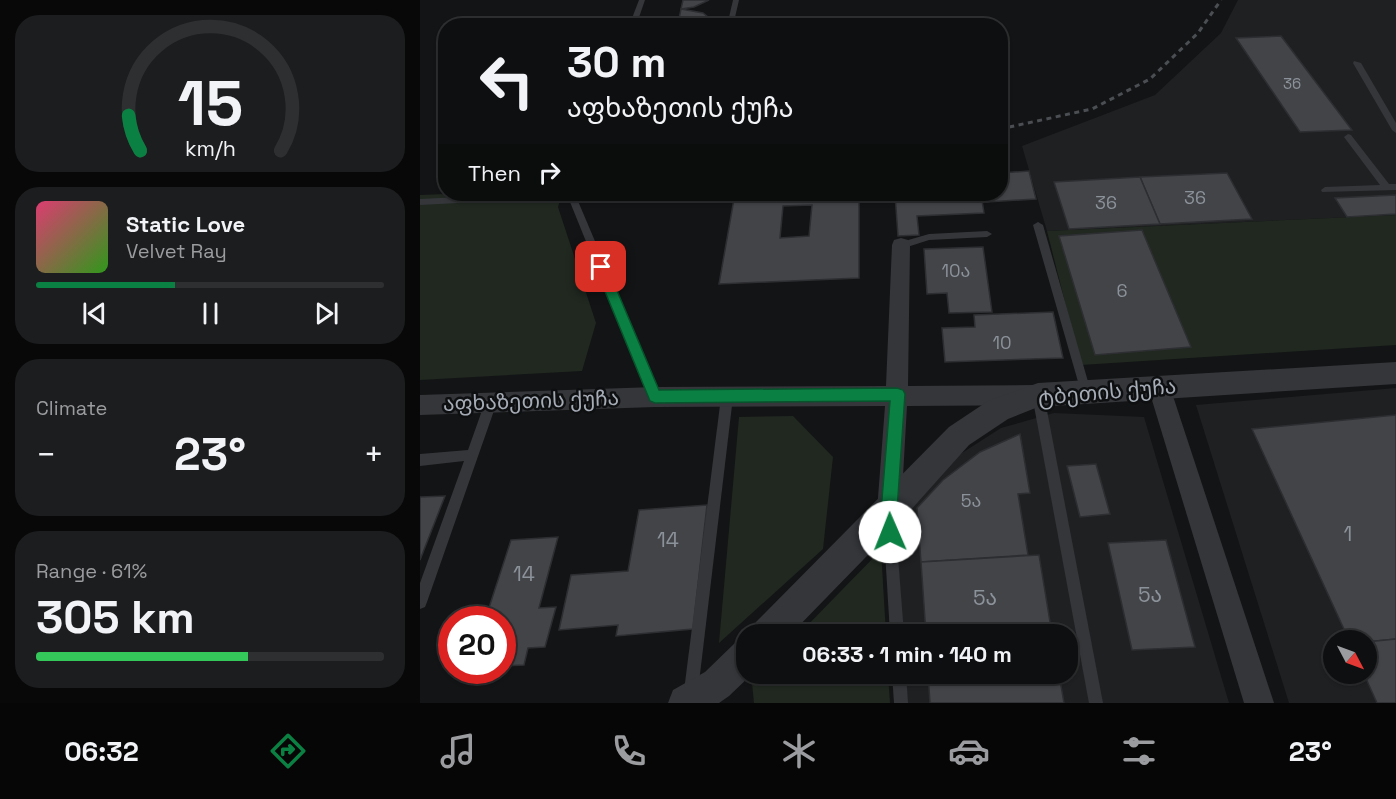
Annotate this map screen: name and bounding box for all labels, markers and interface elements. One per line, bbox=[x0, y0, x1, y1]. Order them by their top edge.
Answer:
text: 30 m bbox=[567, 36, 666, 89]
icon: left bbox=[468, 42, 546, 120]
text: 15 bbox=[177, 64, 243, 143]
house number: 36 bbox=[1283, 74, 1301, 93]
text: აფხაზეთის ქუჩა bbox=[567, 90, 794, 125]
text: km/h bbox=[184, 135, 236, 162]
icon: right bbox=[533, 156, 566, 189]
text: Then bbox=[468, 159, 521, 187]
house number: 36 bbox=[1184, 186, 1206, 209]
house number: 36 bbox=[1095, 191, 1117, 214]
text: Static Love bbox=[126, 210, 245, 238]
text: Velvet Ray bbox=[126, 238, 227, 264]
pin bbox=[575, 241, 626, 292]
icon: arrive bbox=[584, 250, 617, 283]
house number: 10ა bbox=[942, 259, 970, 282]
house number: 6 bbox=[1116, 279, 1128, 302]
icon: previous bbox=[78, 297, 111, 330]
icon: pause bbox=[194, 297, 227, 330]
icon: next bbox=[310, 297, 343, 330]
house number: 10 bbox=[992, 331, 1012, 354]
street label: ტბეთის ქუჩა bbox=[1037, 372, 1177, 411]
street label: აფხაზეთის ქუჩა bbox=[442, 384, 620, 417]
text: Climate bbox=[36, 395, 107, 421]
text: 23° bbox=[174, 426, 246, 483]
text: − bbox=[36, 434, 56, 476]
text: + bbox=[364, 434, 384, 476]
house number: 5ა bbox=[961, 489, 981, 512]
position arrow bbox=[858, 500, 922, 564]
house number: 1 bbox=[1344, 520, 1352, 547]
house number: 14 bbox=[657, 526, 679, 553]
text: Range · 61% bbox=[36, 558, 147, 584]
house number: 14 bbox=[513, 560, 535, 587]
house number: 5ა bbox=[1138, 581, 1162, 608]
house number: 5ა bbox=[973, 584, 997, 611]
text: 305 km bbox=[36, 589, 195, 646]
speed limit sign: 20 bbox=[438, 606, 516, 684]
north arrow bbox=[1323, 630, 1377, 684]
map controls bbox=[1323, 630, 1377, 684]
text: 06:33 · 1 min · 140 m bbox=[802, 640, 1012, 668]
icon: directions bbox=[267, 730, 309, 772]
icon: music bbox=[437, 730, 479, 772]
icon: phone bbox=[608, 730, 650, 772]
icon: climate bbox=[778, 730, 820, 772]
icon: car bbox=[948, 730, 990, 772]
icon: filters bbox=[1118, 730, 1160, 772]
text: 06:32 bbox=[64, 734, 139, 769]
text: 23° bbox=[1289, 734, 1332, 769]

